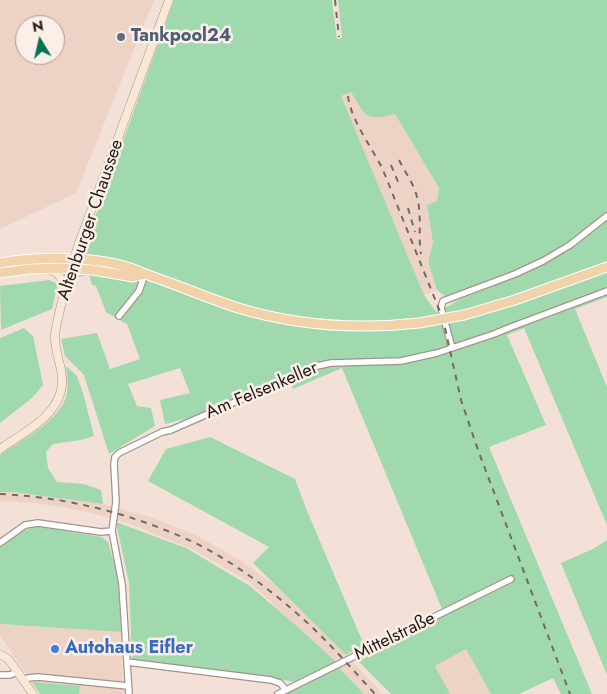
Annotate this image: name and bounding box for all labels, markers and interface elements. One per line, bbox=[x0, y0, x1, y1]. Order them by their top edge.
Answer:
north arrow bbox=[15, 15, 65, 65]
text: N bbox=[31, 15, 45, 37]
place label: Tankpool24 bbox=[131, 26, 231, 48]
marker: Tankpool24 bbox=[115, 31, 127, 43]
street label: Altenburger Chaussee bbox=[53, 137, 129, 303]
street label: Am Felsenkeller bbox=[203, 358, 321, 424]
street label: Mittelstraße bbox=[351, 608, 439, 666]
place label: Autohaus Eifler bbox=[65, 638, 193, 660]
marker: Autohaus Eifler bbox=[49, 643, 61, 655]

